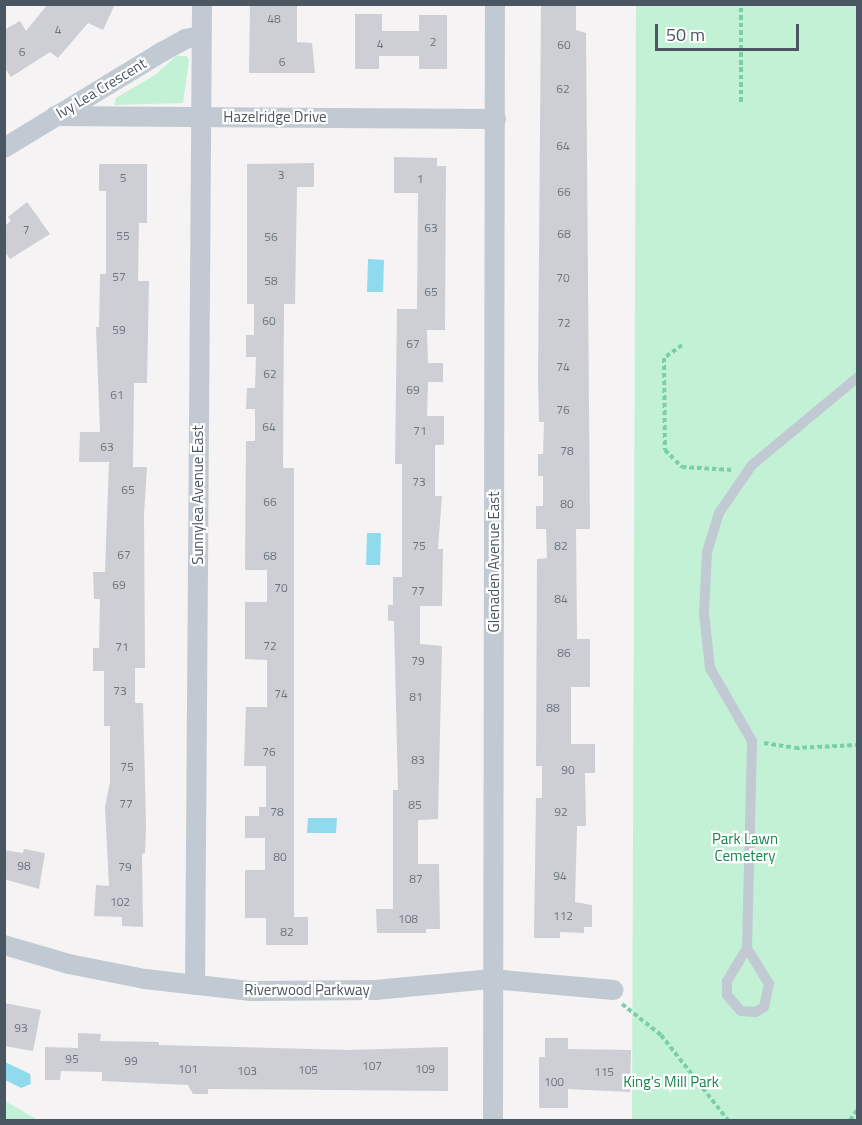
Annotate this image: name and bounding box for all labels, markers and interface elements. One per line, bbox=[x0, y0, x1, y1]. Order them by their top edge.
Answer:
house number: 48 bbox=[267, 12, 281, 26]
scale bar bbox=[658, 12, 802, 50]
text: 50 m bbox=[666, 21, 705, 48]
house number: 4 bbox=[55, 23, 61, 37]
house number: 2 bbox=[430, 35, 436, 49]
house number: 4 bbox=[377, 37, 383, 51]
house number: 60 bbox=[557, 38, 571, 52]
house number: 6 bbox=[19, 45, 25, 59]
street label: Ivy Lea Crescent bbox=[53, 54, 149, 122]
house number: 6 bbox=[279, 55, 285, 69]
house number: 62 bbox=[556, 82, 570, 96]
street label: Hazelridge Drive bbox=[223, 108, 327, 126]
house number: 64 bbox=[556, 139, 570, 153]
house number: 3 bbox=[278, 168, 284, 182]
house number: 5 bbox=[120, 171, 126, 185]
house number: 1 bbox=[417, 172, 423, 186]
house number: 66 bbox=[557, 185, 571, 199]
house number: 63 bbox=[424, 221, 438, 235]
house number: 7 bbox=[23, 223, 29, 237]
house number: 68 bbox=[557, 227, 571, 241]
house number: 55 bbox=[116, 229, 130, 243]
house number: 56 bbox=[264, 230, 278, 244]
house number: 57 bbox=[112, 270, 126, 284]
house number: 70 bbox=[556, 271, 570, 285]
house number: 58 bbox=[264, 274, 278, 288]
house number: 65 bbox=[424, 285, 438, 299]
house number: 60 bbox=[262, 314, 276, 328]
house number: 72 bbox=[557, 316, 571, 330]
house number: 59 bbox=[112, 323, 126, 337]
house number: 67 bbox=[406, 337, 420, 351]
house number: 74 bbox=[556, 360, 570, 374]
house number: 62 bbox=[263, 367, 277, 381]
house number: 69 bbox=[406, 383, 420, 397]
house number: 61 bbox=[110, 388, 124, 402]
house number: 76 bbox=[556, 403, 570, 417]
house number: 64 bbox=[262, 420, 276, 434]
house number: 71 bbox=[413, 424, 427, 438]
street label: Sunnylea Avenue East bbox=[189, 425, 207, 565]
house number: 63 bbox=[100, 440, 114, 454]
house number: 78 bbox=[560, 444, 574, 458]
house number: 73 bbox=[412, 475, 426, 489]
house number: 65 bbox=[121, 483, 135, 497]
street label: Glenaden Avenue East bbox=[485, 492, 503, 632]
house number: 66 bbox=[263, 495, 277, 509]
house number: 80 bbox=[560, 497, 574, 511]
house number: 75 bbox=[412, 539, 426, 553]
house number: 82 bbox=[554, 539, 568, 553]
house number: 67 bbox=[117, 548, 131, 562]
house number: 68 bbox=[263, 549, 277, 563]
house number: 69 bbox=[112, 578, 126, 592]
house number: 70 bbox=[274, 581, 288, 595]
house number: 77 bbox=[411, 584, 425, 598]
house number: 84 bbox=[554, 592, 568, 606]
house number: 72 bbox=[263, 639, 277, 653]
house number: 71 bbox=[115, 640, 129, 654]
house number: 86 bbox=[557, 646, 571, 660]
house number: 79 bbox=[411, 654, 425, 668]
house number: 73 bbox=[113, 684, 127, 698]
house number: 74 bbox=[274, 687, 288, 701]
house number: 81 bbox=[409, 690, 423, 704]
house number: 88 bbox=[546, 701, 560, 715]
house number: 76 bbox=[262, 745, 276, 759]
house number: 83 bbox=[411, 753, 425, 767]
house number: 75 bbox=[120, 760, 134, 774]
house number: 90 bbox=[561, 763, 575, 777]
house number: 77 bbox=[119, 797, 133, 811]
house number: 85 bbox=[408, 798, 422, 812]
house number: 78 bbox=[270, 805, 284, 819]
house number: 92 bbox=[554, 805, 568, 819]
park label: Park Lawn Cemetery bbox=[712, 829, 778, 864]
house number: 80 bbox=[273, 850, 287, 864]
house number: 98 bbox=[17, 859, 31, 873]
house number: 79 bbox=[118, 860, 132, 874]
house number: 94 bbox=[553, 869, 567, 883]
house number: 87 bbox=[409, 872, 423, 886]
house number: 102 bbox=[110, 895, 130, 909]
house number: 112 bbox=[553, 909, 573, 923]
house number: 108 bbox=[398, 912, 418, 926]
house number: 82 bbox=[280, 925, 294, 939]
street label: Riverwood Parkway bbox=[244, 981, 370, 999]
house number: 93 bbox=[14, 1021, 28, 1035]
house number: 95 bbox=[65, 1052, 79, 1066]
house number: 99 bbox=[124, 1054, 138, 1068]
house number: 107 bbox=[362, 1059, 382, 1073]
house number: 101 bbox=[178, 1062, 198, 1076]
house number: 109 bbox=[415, 1062, 435, 1076]
house number: 105 bbox=[298, 1063, 318, 1077]
house number: 103 bbox=[237, 1064, 257, 1078]
house number: 115 bbox=[594, 1065, 614, 1079]
park label: King's Mill Park bbox=[623, 1073, 719, 1091]
house number: 100 bbox=[544, 1075, 564, 1089]

